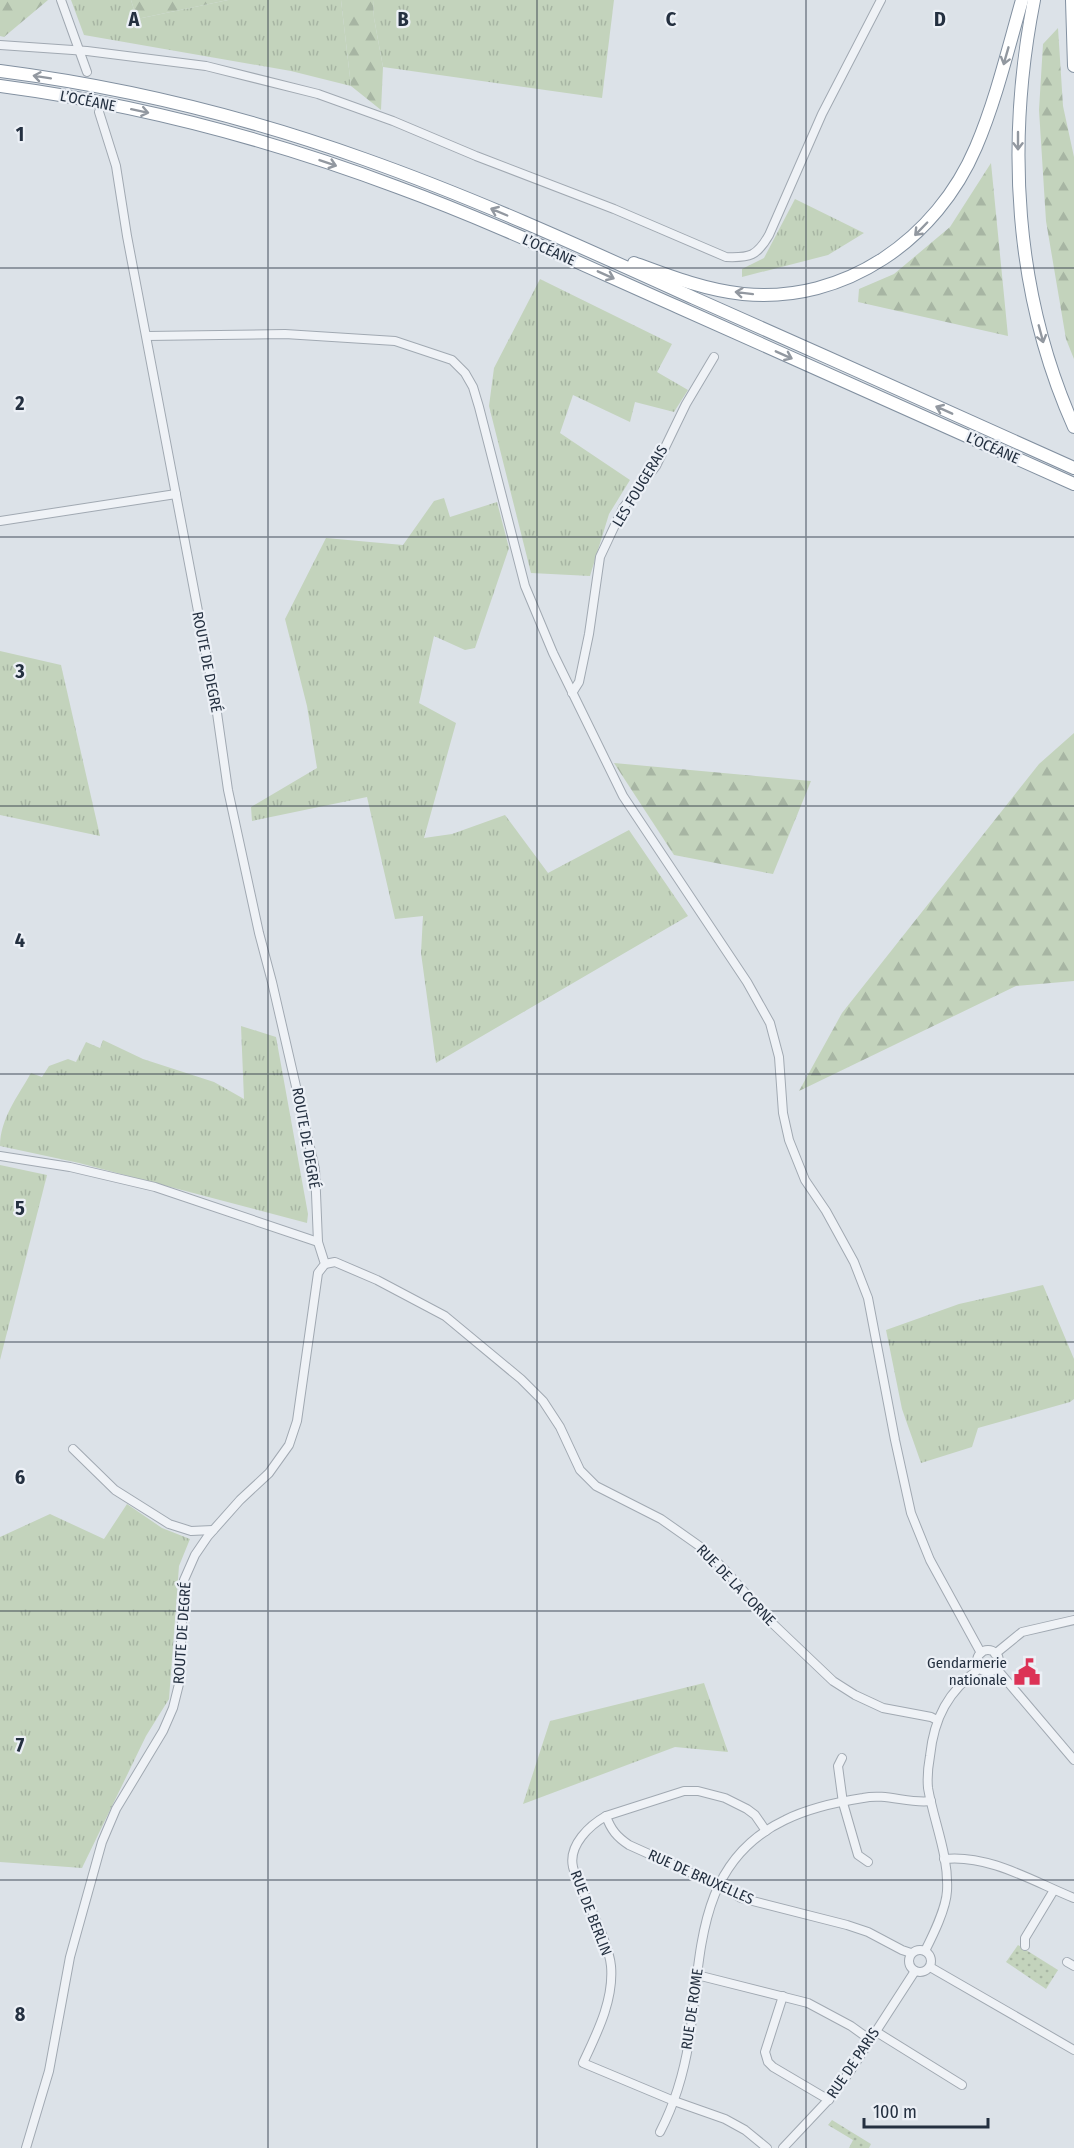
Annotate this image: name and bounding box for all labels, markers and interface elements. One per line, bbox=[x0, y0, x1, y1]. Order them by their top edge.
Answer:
text: A bbox=[128, 7, 141, 31]
text: B bbox=[397, 7, 409, 31]
text: C bbox=[666, 7, 677, 31]
text: D bbox=[934, 7, 946, 31]
one-way arrow bbox=[1000, 46, 1011, 65]
one-way arrow bbox=[33, 71, 53, 82]
street label: L’OCÉANE bbox=[59, 87, 117, 115]
one-way arrow bbox=[130, 106, 150, 117]
text: 1 bbox=[16, 122, 24, 146]
one-way arrow bbox=[1012, 131, 1024, 151]
one-way arrow bbox=[318, 158, 337, 169]
one-way arrow bbox=[491, 206, 509, 217]
one-way arrow bbox=[914, 221, 928, 236]
street label: L’OCÉANE bbox=[520, 230, 578, 270]
one-way arrow bbox=[597, 271, 615, 282]
one-way arrow bbox=[734, 287, 754, 298]
one-way arrow bbox=[1036, 324, 1048, 343]
one-way arrow bbox=[775, 349, 793, 361]
text: 2 bbox=[14, 391, 25, 415]
one-way arrow bbox=[936, 403, 954, 415]
street label: L’OCÉANE bbox=[964, 428, 1022, 468]
street label: LES FOUGERAIS bbox=[609, 442, 671, 530]
street label: ROUTE DE DEGRÉ bbox=[188, 610, 226, 714]
text: 3 bbox=[14, 659, 25, 683]
text: 4 bbox=[15, 928, 25, 952]
street label: ROUTE DE DEGRÉ bbox=[288, 1086, 324, 1190]
text: 5 bbox=[15, 1196, 25, 1220]
text: 6 bbox=[15, 1465, 25, 1489]
street label: RUE DE LA CORNE bbox=[693, 1541, 779, 1629]
street label: ROUTE DE DEGRÉ bbox=[169, 1581, 195, 1685]
place label: Gendarmerie nationale bbox=[927, 1654, 1007, 1689]
public building icon: Gendarmerie nationale bbox=[1012, 1657, 1042, 1687]
text: 7 bbox=[16, 1733, 25, 1757]
street label: RUE DE BRUXELLES bbox=[645, 1846, 757, 1908]
street label: RUE DE BERLIN bbox=[567, 1868, 615, 1958]
street label: RUE DE ROME bbox=[677, 1967, 707, 2051]
text: 8 bbox=[15, 2002, 26, 2026]
street label: RUE DE PARIS bbox=[823, 2024, 883, 2102]
scale bar bbox=[864, 2091, 988, 2129]
text: 100 m bbox=[873, 2101, 917, 2123]

